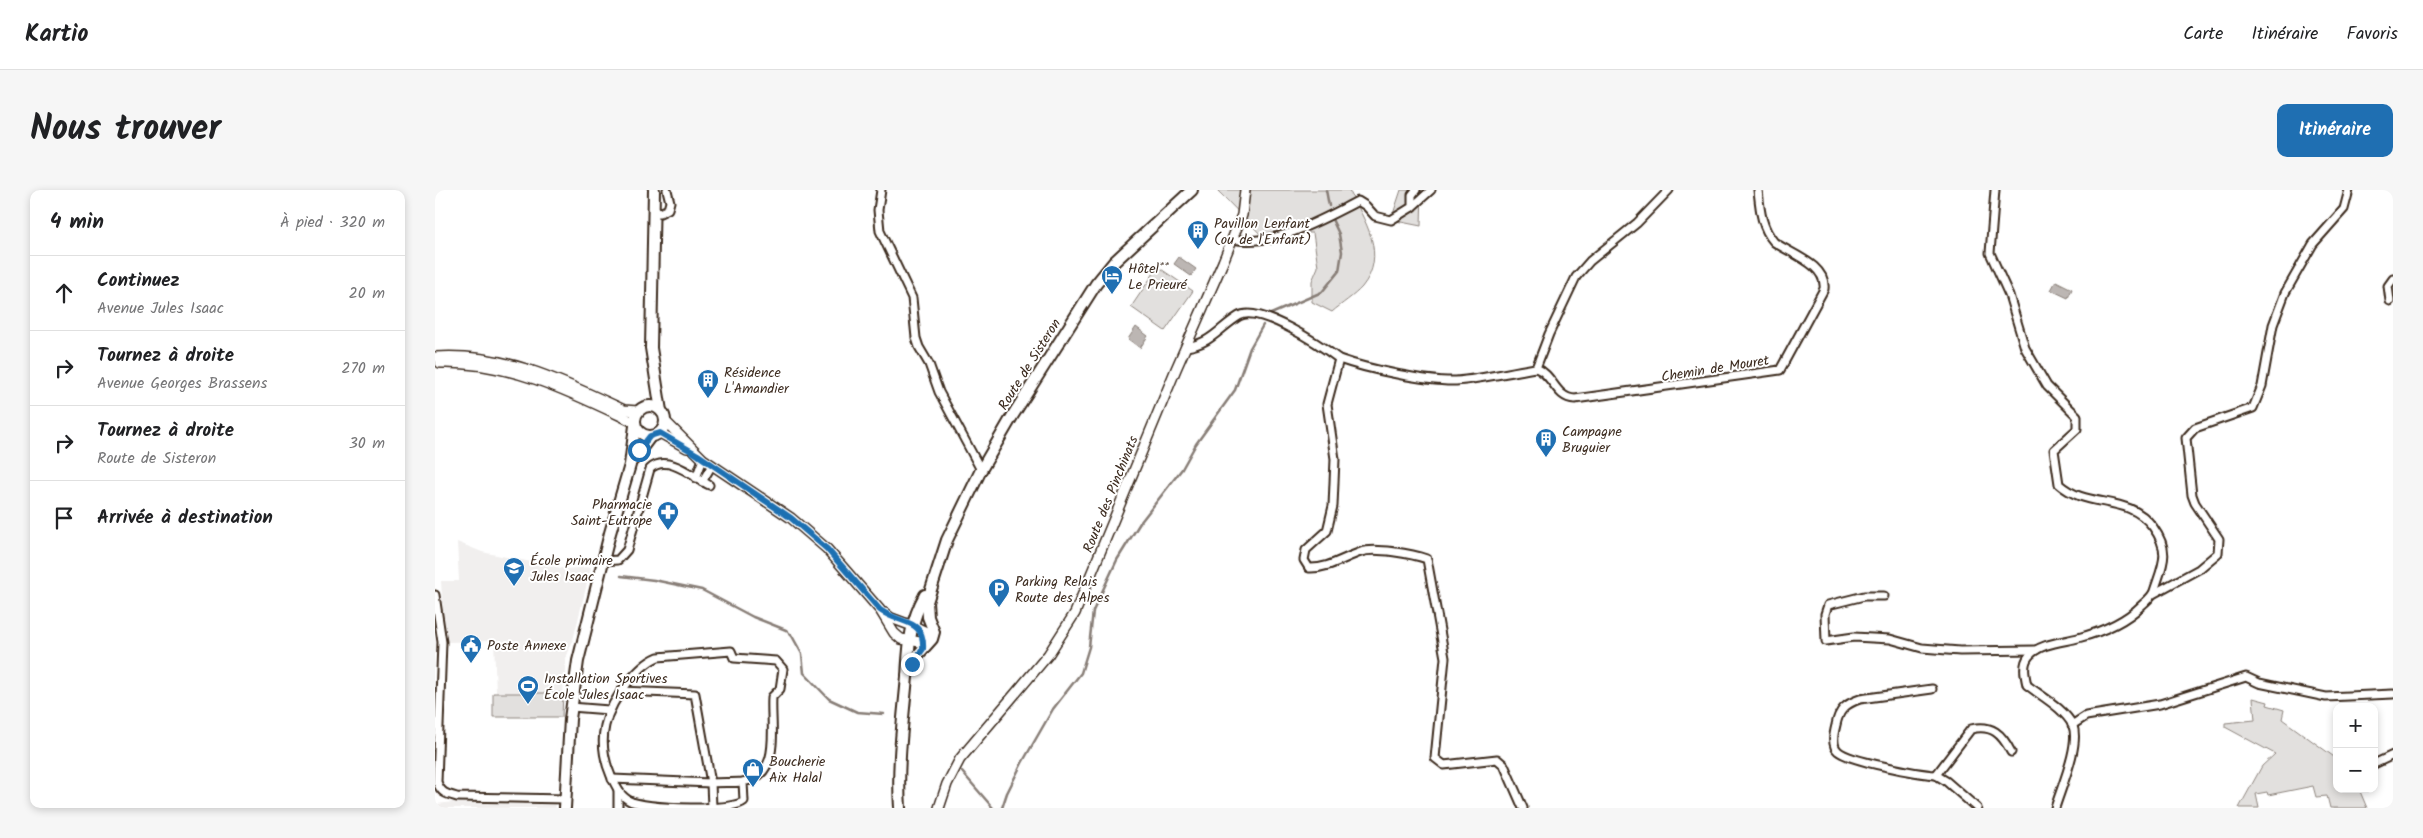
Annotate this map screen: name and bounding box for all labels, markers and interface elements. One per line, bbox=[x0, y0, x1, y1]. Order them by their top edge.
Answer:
text: Kartio bbox=[25, 15, 88, 54]
text: Carte bbox=[2183, 20, 2223, 49]
text: Itinéraire bbox=[2251, 20, 2318, 49]
text: Favoris bbox=[2346, 20, 2398, 49]
text: Nous trouver bbox=[30, 102, 221, 158]
button: Itinéraire bbox=[2277, 104, 2393, 157]
text: 4 min bbox=[50, 206, 104, 239]
text: À pied · 320 m bbox=[280, 210, 385, 235]
place label: Pavillon Lenfant (ou de l'Enfant) bbox=[1214, 213, 1311, 251]
building icon: Pavillon Lenfant (ou de l'Enfant) bbox=[1186, 219, 1210, 250]
place label: Hôtel** Le Prieuré bbox=[1128, 258, 1188, 296]
hotel icon: Hôtel** Le Prieuré bbox=[1100, 264, 1124, 295]
text: Continuez bbox=[97, 266, 180, 296]
icon: ahead bbox=[50, 279, 78, 307]
text: 20 m bbox=[349, 281, 385, 306]
text: Avenue Jules Isaac bbox=[97, 296, 224, 321]
street label: Route de Sisteron bbox=[993, 314, 1067, 415]
text: Tournez à droite bbox=[97, 341, 234, 371]
street label: Chemin de Mouret bbox=[1660, 349, 1771, 388]
icon: right bbox=[50, 354, 78, 382]
text: 270 m bbox=[341, 356, 385, 381]
place label: Résidence L'Amandier bbox=[724, 362, 790, 400]
building icon: Résidence L'Amandier bbox=[696, 368, 720, 399]
text: Avenue Georges Brassens bbox=[97, 371, 267, 396]
text: Tournez à droite bbox=[97, 416, 234, 446]
place label: Campagne Bruguier bbox=[1562, 421, 1622, 459]
building icon: Campagne Bruguier bbox=[1534, 427, 1558, 458]
icon: right bbox=[50, 429, 78, 457]
text: 30 m bbox=[349, 431, 385, 456]
street label: Route des Pinchinats bbox=[1077, 433, 1144, 556]
route start bbox=[628, 439, 651, 462]
text: Route de Sisteron bbox=[97, 446, 216, 471]
place label: Pharmacie Saint-Eutrope bbox=[571, 494, 653, 532]
pharmacy icon: Pharmacie Saint-Eutrope bbox=[656, 500, 680, 531]
text: Arrivée à destination bbox=[97, 503, 273, 533]
icon: arrive bbox=[50, 504, 78, 532]
place label: École primaire Jules Isaac bbox=[530, 550, 613, 588]
school or university icon: École primaire Jules Isaac bbox=[502, 556, 526, 587]
place label: Parking Relais Route des Alpes bbox=[1015, 571, 1109, 609]
parking icon: Parking Relais Route des Alpes bbox=[987, 577, 1011, 608]
public building icon: Poste Annexe bbox=[459, 633, 483, 664]
place label: Poste Annexe bbox=[487, 635, 567, 657]
route end bbox=[901, 653, 924, 676]
place label: Installation Sportives École Jules Isaac bbox=[544, 668, 667, 706]
sports icon: Installation Sportives École Jules Isaac bbox=[516, 674, 540, 705]
map controls bbox=[2333, 703, 2378, 793]
button: + bbox=[2333, 703, 2378, 748]
button: − bbox=[2333, 748, 2378, 793]
place label: Boucherie Aix Halal bbox=[769, 751, 826, 789]
shop icon: Boucherie Aix Halal bbox=[741, 757, 765, 788]

